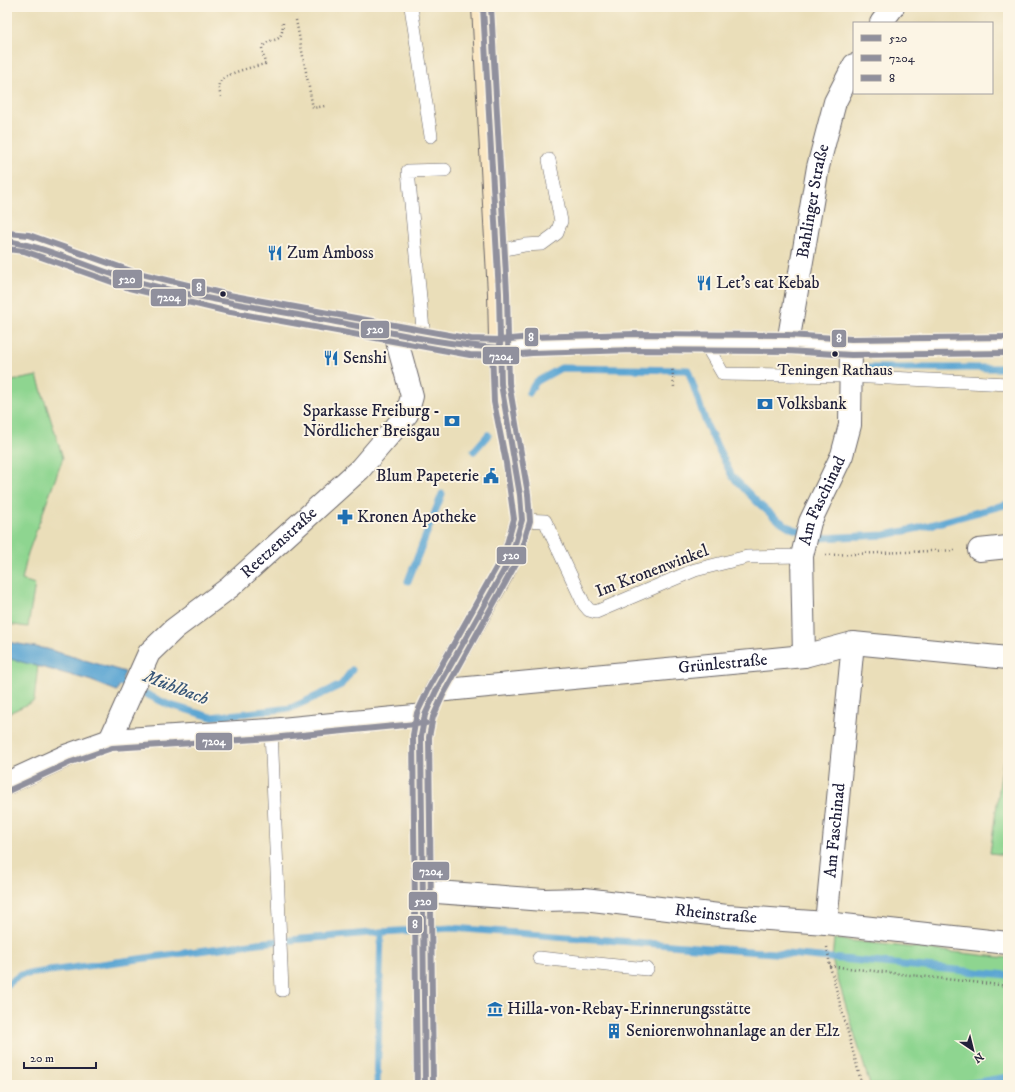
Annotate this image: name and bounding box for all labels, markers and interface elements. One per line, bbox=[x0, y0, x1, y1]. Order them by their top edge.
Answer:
legend bbox=[853, 22, 993, 94]
text: 520 bbox=[889, 31, 907, 46]
text: 7204 bbox=[889, 51, 916, 66]
text: 8 bbox=[889, 71, 895, 86]
street label: Bahlinger Straße bbox=[792, 142, 835, 260]
place label: Zum Amboss bbox=[287, 242, 374, 264]
restaurant icon: Zum Amboss bbox=[266, 244, 284, 262]
line badge: 520 bbox=[112, 269, 143, 289]
place label: Let's eat Kebab bbox=[716, 272, 820, 294]
text: 520 bbox=[118, 273, 135, 287]
restaurant icon: Let's eat Kebab bbox=[695, 274, 713, 292]
line badge: 8 bbox=[191, 278, 206, 297]
text: 8 bbox=[196, 281, 202, 295]
line badge: 7204 bbox=[150, 288, 187, 307]
unlabelled marker bbox=[218, 289, 228, 299]
text: 7204 bbox=[157, 291, 181, 305]
line badge: 520 bbox=[360, 320, 390, 339]
text: 520 bbox=[366, 323, 383, 337]
line badge: 8 bbox=[524, 327, 539, 347]
line badge: 8 bbox=[831, 329, 847, 348]
text: 8 bbox=[528, 331, 534, 345]
text: 8 bbox=[836, 332, 842, 346]
line badge: 7204 bbox=[482, 346, 520, 365]
place label: Senshi bbox=[343, 347, 387, 369]
restaurant icon: Senshi bbox=[322, 349, 340, 367]
marker: Teningen Rathaus bbox=[830, 349, 840, 359]
text: 7204 bbox=[489, 350, 513, 364]
place label: Teningen Rathaus bbox=[778, 360, 893, 380]
place label: Volksbank bbox=[776, 393, 847, 415]
bank icon: Volksbank bbox=[756, 395, 774, 413]
place label: Sparkasse Freiburg - Nördlicher Breisgau bbox=[303, 400, 440, 442]
bank icon: Sparkasse Freiburg - Nördlicher Breisgau bbox=[443, 412, 461, 430]
street label: Am Faschinad bbox=[794, 452, 851, 548]
place label: Blum Papeterie bbox=[376, 465, 479, 487]
public building icon: Blum Papeterie bbox=[482, 467, 500, 485]
street label: Reetzenstraße bbox=[236, 502, 322, 583]
place label: Kronen Apotheke bbox=[357, 506, 476, 528]
pharmacy icon: Kronen Apotheke bbox=[336, 508, 354, 526]
street label: Im Kronenwinkel bbox=[592, 539, 712, 603]
line badge: 520 bbox=[496, 546, 527, 565]
text: 520 bbox=[502, 549, 519, 563]
street label: Grünlestraße bbox=[677, 649, 768, 679]
water label: Mühlbach bbox=[139, 665, 212, 710]
line badge: 7204 bbox=[195, 732, 233, 751]
text: 7204 bbox=[202, 735, 226, 749]
street label: Am Faschinad bbox=[819, 781, 851, 879]
line badge: 7204 bbox=[412, 861, 450, 881]
text: 7204 bbox=[419, 865, 443, 879]
line badge: 520 bbox=[408, 891, 438, 911]
text: 520 bbox=[414, 895, 431, 909]
street label: Rheinstraße bbox=[673, 899, 758, 929]
line badge: 8 bbox=[407, 915, 423, 934]
text: 8 bbox=[412, 918, 418, 932]
place label: Hilla-von-Rebay-Erinnerungsstätte bbox=[507, 998, 751, 1020]
museum icon: Hilla-von-Rebay-Erinnerungsstätte bbox=[486, 1000, 504, 1018]
place label: Seniorenwohnanlage an der Elz bbox=[626, 1020, 840, 1042]
building icon: Seniorenwohnanlage an der Elz bbox=[605, 1022, 623, 1040]
north arrow bbox=[953, 1030, 993, 1070]
scale bar bbox=[24, 1044, 96, 1070]
text: N bbox=[970, 1049, 986, 1066]
text: 20 m bbox=[30, 1051, 54, 1066]

